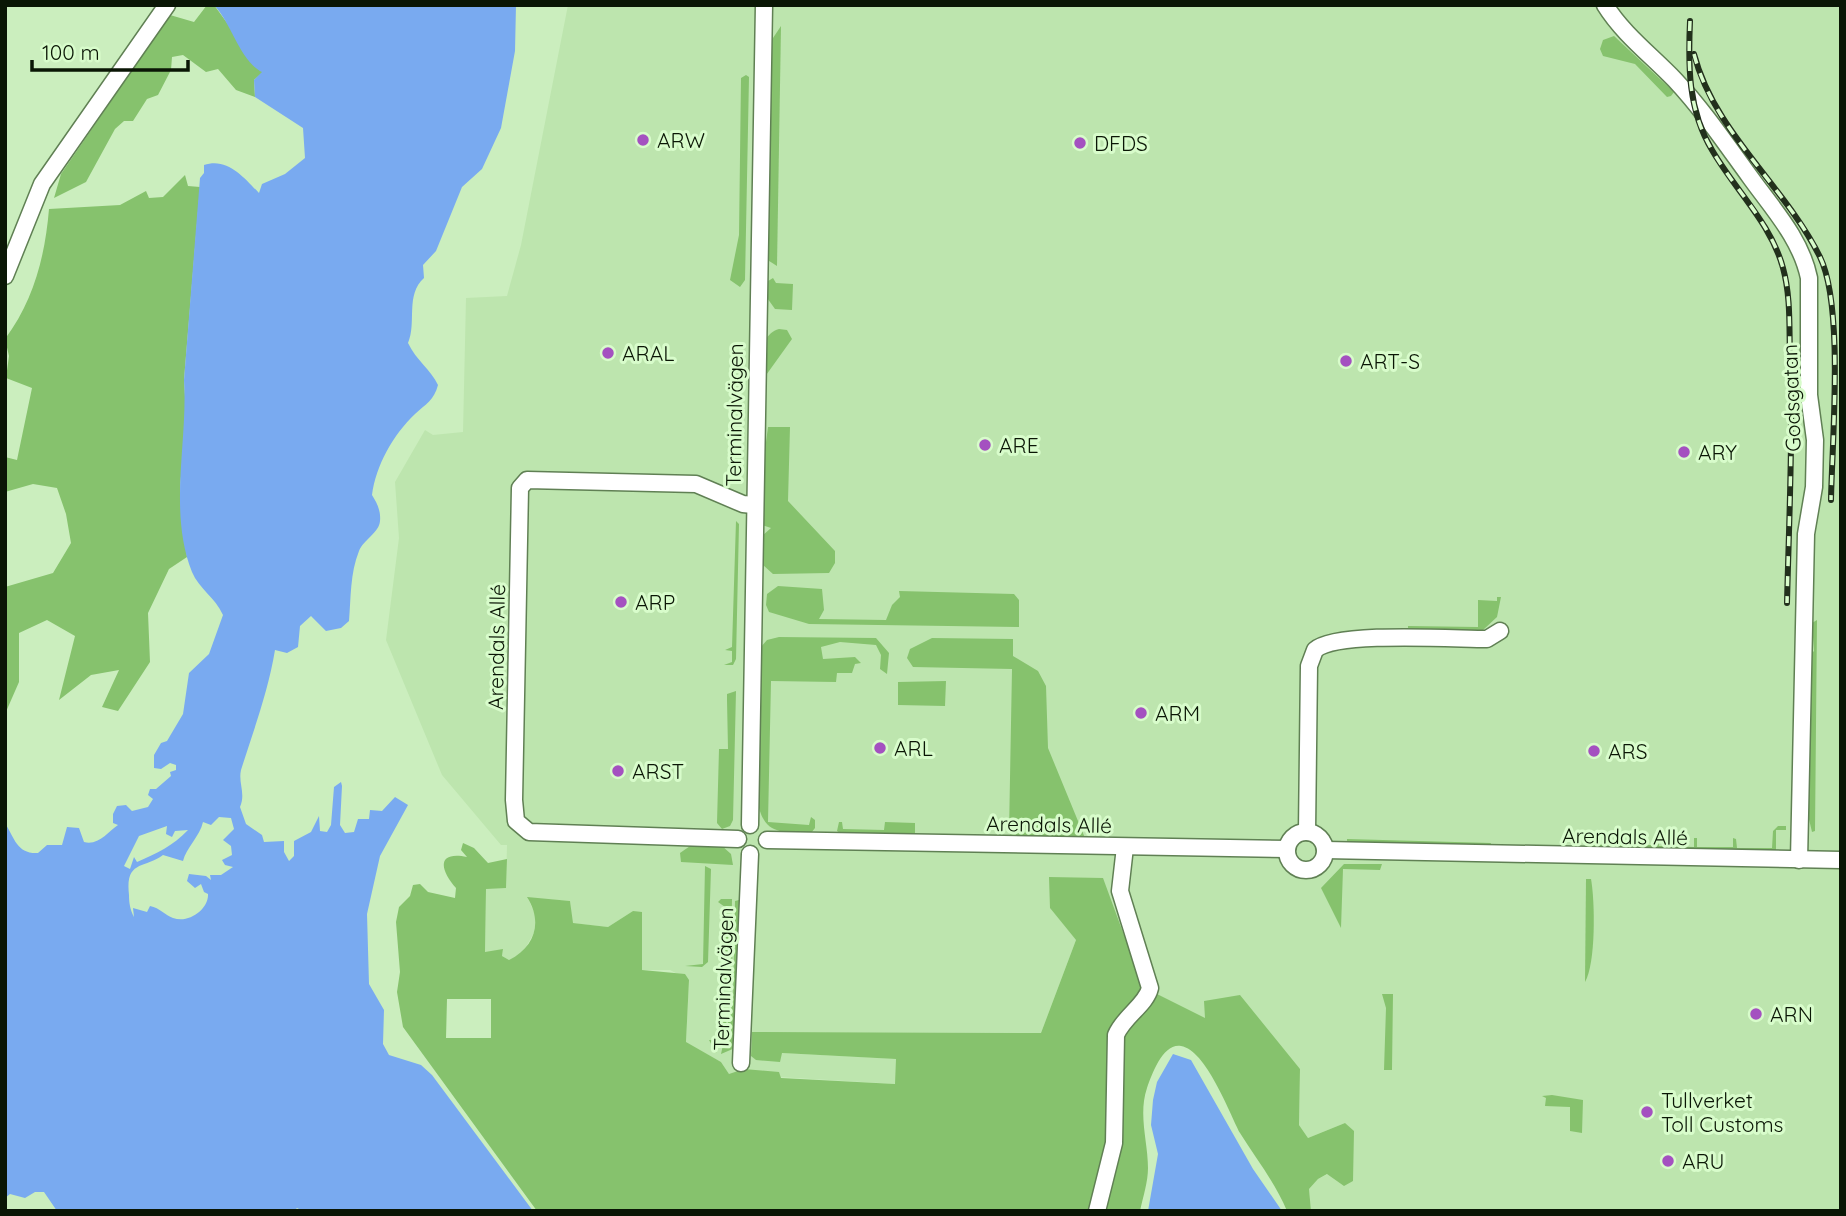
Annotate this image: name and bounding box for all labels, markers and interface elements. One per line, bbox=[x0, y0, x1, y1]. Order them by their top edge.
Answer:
scale bar bbox=[32, 28, 187, 72]
text: 100 m bbox=[42, 39, 100, 65]
place label: ARW bbox=[657, 127, 705, 153]
place label: DFDS bbox=[1094, 130, 1148, 156]
marker: ARW bbox=[635, 132, 651, 148]
marker: DFDS bbox=[1072, 135, 1088, 151]
place label: ARAL bbox=[622, 340, 674, 366]
street label: Terminalvägen bbox=[720, 343, 748, 487]
street label: Godsgatan bbox=[1776, 344, 1806, 452]
marker: ARAL bbox=[600, 345, 616, 361]
place label: ART-S bbox=[1360, 348, 1420, 374]
marker: ART-S bbox=[1338, 353, 1354, 369]
place label: ARE bbox=[999, 432, 1039, 458]
marker: ARE bbox=[977, 437, 993, 453]
place label: ARY bbox=[1698, 439, 1737, 465]
marker: ARY bbox=[1676, 444, 1692, 460]
street label: Arendals Allé bbox=[482, 584, 510, 710]
place label: ARP bbox=[635, 589, 675, 615]
marker: ARP bbox=[613, 594, 629, 610]
place label: ARM bbox=[1155, 700, 1200, 726]
marker: ARM bbox=[1133, 705, 1149, 721]
place label: ARL bbox=[894, 735, 933, 761]
place label: ARS bbox=[1608, 738, 1647, 764]
marker: ARL bbox=[872, 740, 888, 756]
marker: ARS bbox=[1586, 743, 1602, 759]
place label: ARST bbox=[632, 758, 684, 784]
marker: ARST bbox=[610, 763, 626, 779]
street label: Arendals Allé bbox=[986, 810, 1112, 838]
street label: Arendals Allé bbox=[1562, 822, 1688, 850]
street label: Terminalvägen bbox=[708, 907, 738, 1051]
place label: ARN bbox=[1770, 1001, 1813, 1027]
marker: ARN bbox=[1748, 1006, 1764, 1022]
place label: Tullverket Toll Customs bbox=[1661, 1087, 1783, 1137]
marker: Tullverket Toll Customs bbox=[1639, 1104, 1655, 1120]
place label: ARU bbox=[1682, 1148, 1725, 1174]
marker: ARU bbox=[1660, 1153, 1676, 1169]

